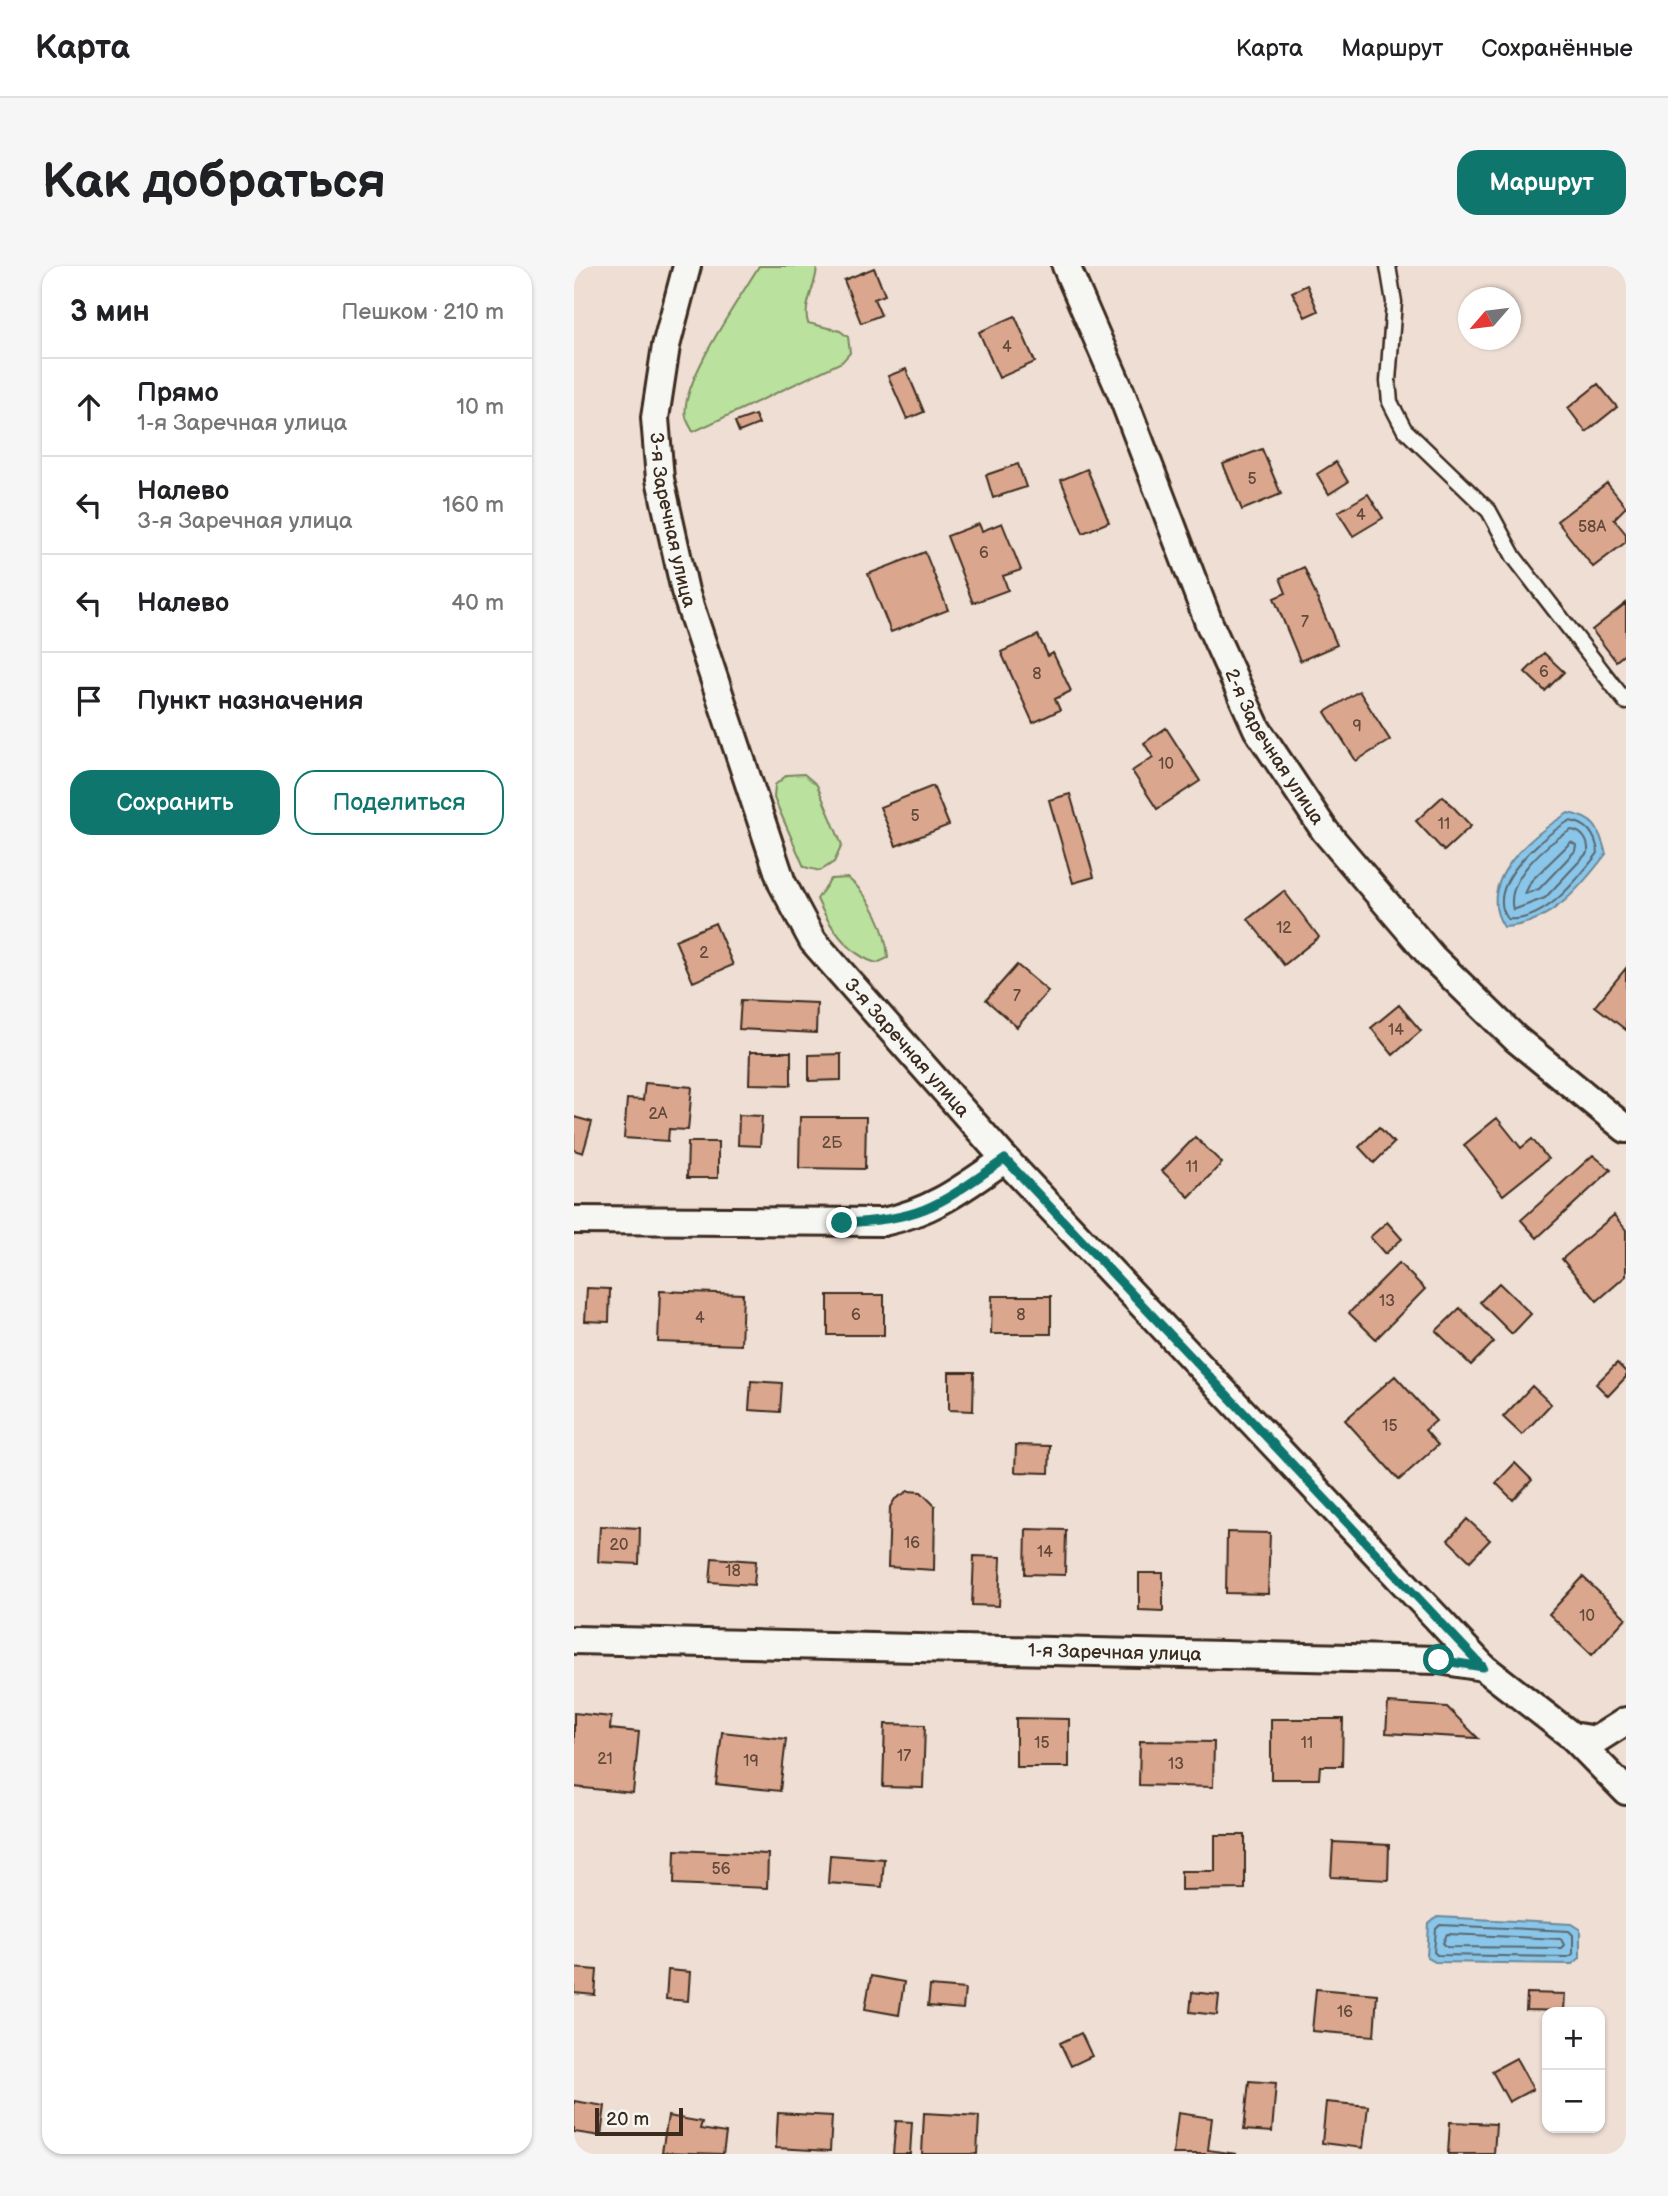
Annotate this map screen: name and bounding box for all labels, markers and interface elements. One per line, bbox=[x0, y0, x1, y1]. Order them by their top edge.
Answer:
text: Карта bbox=[35, 28, 130, 68]
text: Карта bbox=[1236, 34, 1303, 63]
text: Маршрут bbox=[1341, 34, 1443, 63]
text: Сохранённые bbox=[1481, 34, 1633, 63]
button: Маршрут bbox=[1457, 150, 1626, 215]
text: Как добраться bbox=[42, 153, 386, 212]
north arrow bbox=[1458, 287, 1521, 350]
text: 3 мин bbox=[70, 294, 150, 330]
text: Пешком · 210 m bbox=[341, 298, 504, 326]
house number: 4 bbox=[1002, 338, 1012, 357]
text: Прямо bbox=[137, 378, 219, 409]
icon: ahead bbox=[70, 388, 108, 426]
text: 10 m bbox=[456, 393, 504, 421]
text: 1-я Заречная улица bbox=[137, 409, 347, 437]
street label: 3-я Заречная улица bbox=[645, 431, 701, 610]
house number: 5 bbox=[1247, 470, 1257, 489]
text: Налево bbox=[137, 476, 229, 507]
icon: left bbox=[70, 486, 108, 524]
text: 160 m bbox=[442, 491, 504, 519]
house number: 4 bbox=[1356, 506, 1366, 525]
text: 3-я Заречная улица bbox=[137, 507, 353, 535]
house number: 58А bbox=[1578, 518, 1606, 537]
house number: 6 bbox=[979, 544, 989, 563]
icon: left bbox=[70, 584, 108, 622]
text: Налево bbox=[137, 588, 229, 619]
text: 40 m bbox=[451, 589, 504, 617]
house number: 7 bbox=[1301, 613, 1309, 632]
house number: 6 bbox=[1539, 663, 1549, 682]
house number: 8 bbox=[1032, 665, 1042, 684]
street label: 2-я Заречная улица bbox=[1220, 665, 1329, 829]
icon: arrive bbox=[70, 682, 108, 720]
text: Пункт назначения bbox=[137, 686, 363, 717]
house number: 9 bbox=[1352, 717, 1362, 736]
house number: 10 bbox=[1158, 755, 1174, 774]
button: Сохранить bbox=[70, 770, 280, 835]
button: Поделиться bbox=[294, 770, 504, 835]
house number: 5 bbox=[910, 807, 920, 826]
house number: 11 bbox=[1438, 815, 1450, 834]
house number: 12 bbox=[1276, 919, 1292, 938]
house number: 2 bbox=[699, 944, 709, 963]
street label: 3-я Заречная улица bbox=[839, 973, 974, 1122]
house number: 7 bbox=[1013, 987, 1021, 1006]
house number: 14 bbox=[1388, 1021, 1404, 1040]
house number: 2А bbox=[648, 1105, 668, 1124]
house number: 2Б bbox=[822, 1134, 843, 1153]
house number: 11 bbox=[1186, 1158, 1198, 1177]
route end bbox=[826, 1207, 857, 1238]
house number: 13 bbox=[1379, 1292, 1395, 1311]
house number: 6 bbox=[851, 1306, 861, 1325]
house number: 8 bbox=[1016, 1306, 1026, 1325]
house number: 4 bbox=[695, 1309, 705, 1328]
house number: 15 bbox=[1382, 1417, 1398, 1436]
house number: 16 bbox=[904, 1534, 920, 1553]
house number: 20 bbox=[610, 1536, 628, 1555]
house number: 14 bbox=[1037, 1543, 1053, 1562]
house number: 18 bbox=[725, 1562, 741, 1581]
house number: 10 bbox=[1579, 1607, 1595, 1626]
street label: 1-я Заречная улица bbox=[1028, 1639, 1202, 1666]
route start bbox=[1423, 1644, 1454, 1675]
house number: 15 bbox=[1034, 1734, 1050, 1753]
house number: 11 bbox=[1301, 1734, 1313, 1753]
house number: 17 bbox=[897, 1747, 911, 1766]
house number: 21 bbox=[597, 1750, 613, 1769]
house number: 19 bbox=[743, 1752, 759, 1771]
house number: 13 bbox=[1168, 1755, 1184, 1774]
house number: 56 bbox=[712, 1860, 731, 1879]
house number: 16 bbox=[1337, 2003, 1353, 2022]
map controls bbox=[1542, 2007, 1605, 2133]
button: + bbox=[1542, 2007, 1605, 2070]
button: − bbox=[1542, 2070, 1605, 2133]
scale bar bbox=[595, 2105, 682, 2137]
text: 20 m bbox=[606, 2108, 649, 2131]

